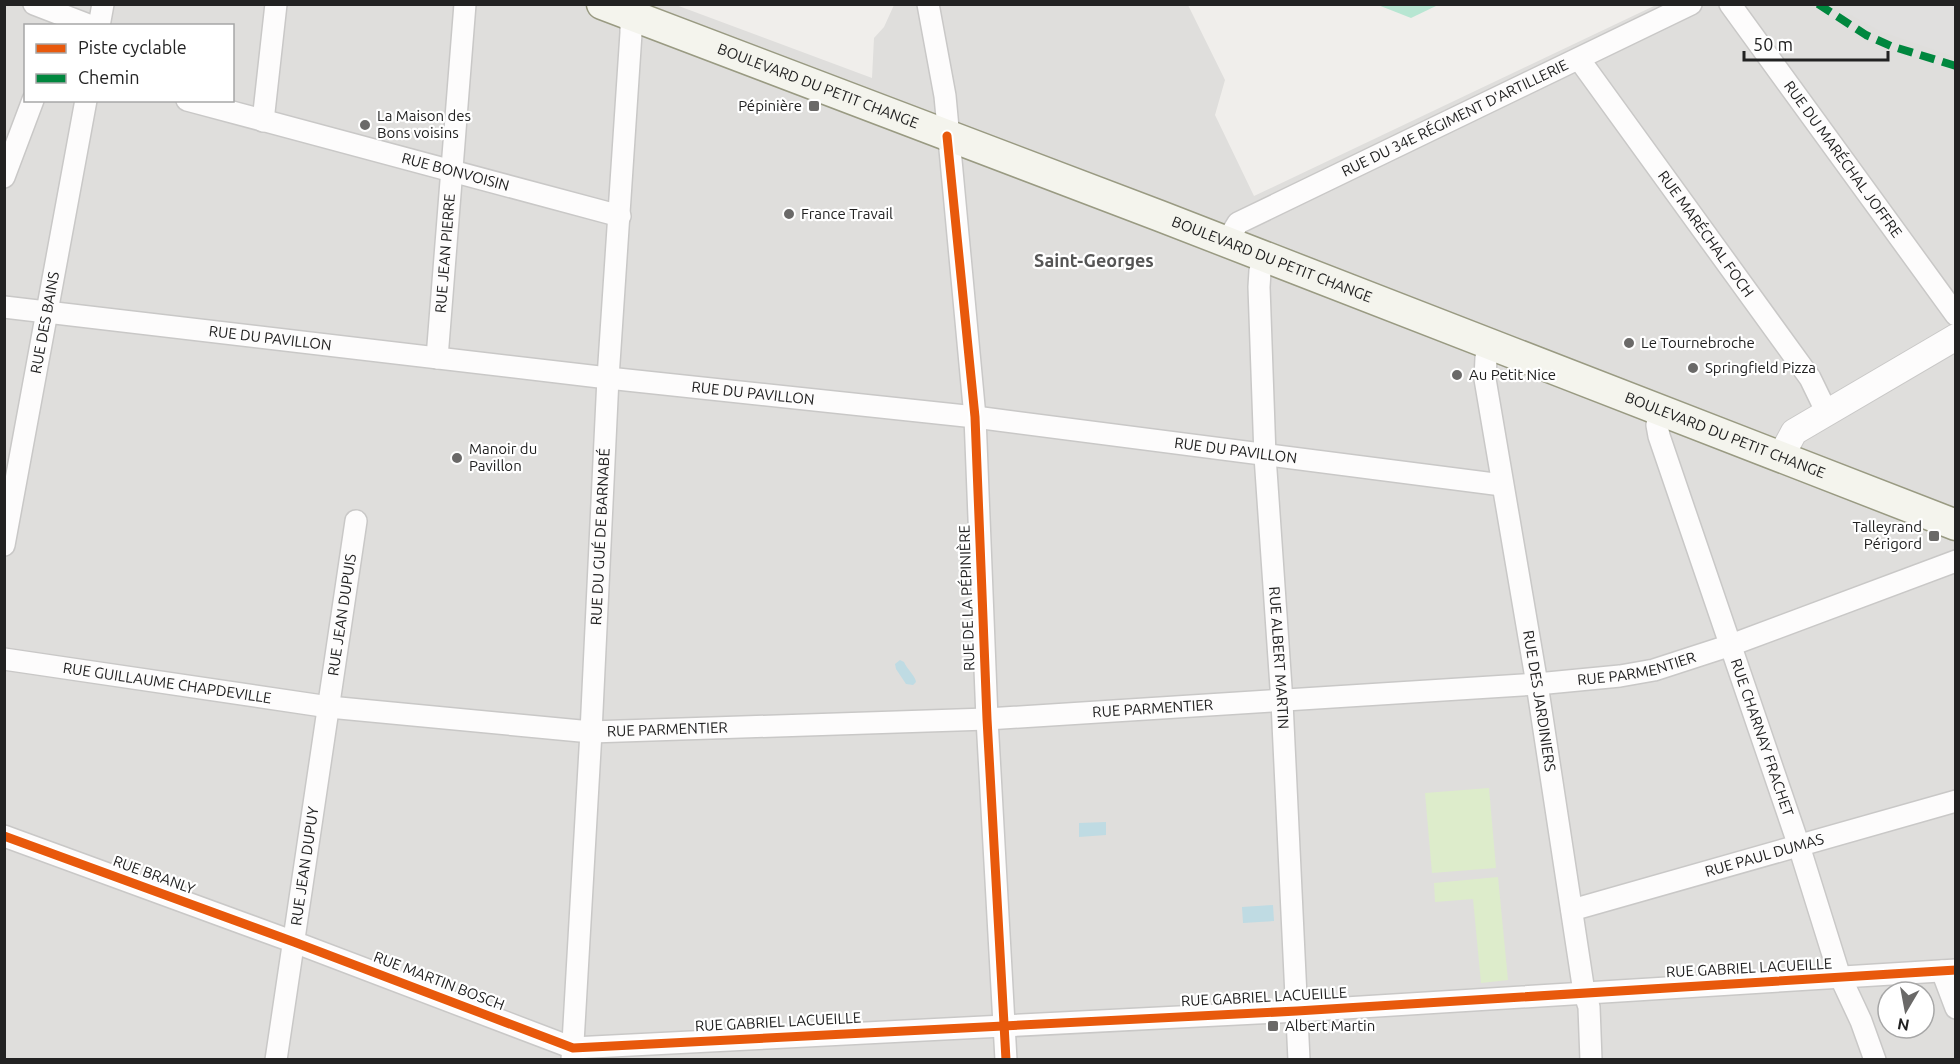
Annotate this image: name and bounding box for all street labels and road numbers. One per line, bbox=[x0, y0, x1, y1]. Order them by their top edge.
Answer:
street label: BOULEVARD DU PETIT CHANGE bbox=[715, 40, 921, 131]
street label: RUE DU 34E RÉGIMENT D'ARTILLERIE bbox=[1339, 56, 1571, 180]
street label: RUE DU MARÉCHAL JOFFRE bbox=[1781, 77, 1906, 241]
street label: RUE BONVOISIN bbox=[400, 149, 511, 194]
street label: RUE MARÉCHAL FOCH bbox=[1655, 167, 1757, 300]
street label: RUE JEAN PIERRE bbox=[432, 193, 458, 314]
street label: BOULEVARD DU PETIT CHANGE bbox=[1169, 212, 1375, 306]
street label: RUE DES BAINS bbox=[27, 270, 62, 375]
street label: RUE DU PAVILLON bbox=[208, 322, 333, 353]
street label: RUE DU PAVILLON bbox=[691, 378, 815, 408]
street label: BOULEVARD DU PETIT CHANGE bbox=[1623, 388, 1828, 481]
street label: RUE DU PAVILLON bbox=[1173, 434, 1298, 466]
street label: RUE DU GUÉ DE BARNABÉ bbox=[587, 448, 613, 626]
street label: RUE DE LA PÉPINIÈRE bbox=[955, 525, 978, 671]
street label: RUE JEAN DUPUIS bbox=[324, 552, 359, 677]
street label: RUE ALBERT MARTIN bbox=[1266, 586, 1292, 730]
street label: RUE DES JARDINIERS bbox=[1520, 629, 1559, 773]
street label: RUE PARMENTIER bbox=[1576, 648, 1698, 688]
street label: RUE CHARNAY FRACHET bbox=[1728, 656, 1797, 819]
street label: RUE GUILLAUME CHAPDEVILLE bbox=[62, 659, 273, 706]
street label: RUE PARMENTIER bbox=[1092, 696, 1214, 720]
street label: RUE PARMENTIER bbox=[606, 719, 728, 739]
street label: RUE JEAN DUPUY bbox=[287, 805, 322, 927]
street label: RUE PAUL DUMAS bbox=[1703, 830, 1826, 880]
street label: RUE BRANLY bbox=[111, 852, 198, 897]
street label: RUE MARTIN BOSCH bbox=[371, 948, 507, 1013]
street label: RUE GABRIEL LACUEILLE bbox=[1665, 955, 1832, 980]
street label: RUE GABRIEL LACUEILLE bbox=[1180, 984, 1347, 1009]
street label: RUE GABRIEL LACUEILLE bbox=[694, 1009, 861, 1034]

